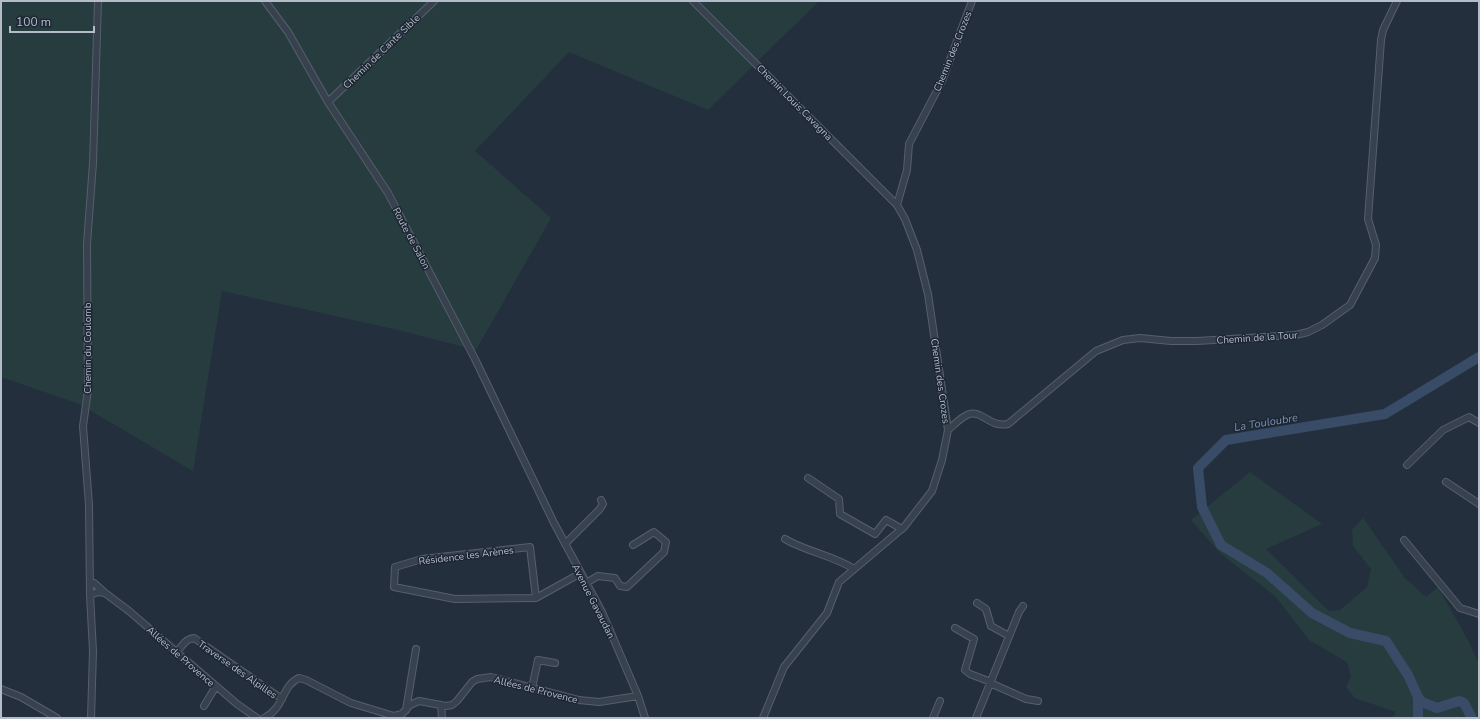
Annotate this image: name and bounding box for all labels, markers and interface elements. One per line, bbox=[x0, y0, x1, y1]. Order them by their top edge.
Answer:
scale bar bbox=[10, 8, 94, 34]
street label: Chemin des Crozes bbox=[930, 9, 976, 94]
street label: Chemin de Cante Sible bbox=[340, 11, 423, 92]
text: 100 m bbox=[16, 14, 51, 30]
street label: Chemin Louis Cavagna bbox=[753, 62, 835, 144]
street label: Route de Salon bbox=[389, 205, 433, 272]
street label: Chemin du Coulomb bbox=[81, 302, 95, 394]
street label: Chemin de la Tour bbox=[1216, 328, 1299, 348]
street label: Chemin des Crozes bbox=[927, 338, 953, 425]
water label: La Touloubre bbox=[1233, 410, 1299, 435]
street label: Résidence les Arènes bbox=[418, 543, 515, 569]
street label: Avenue Gavaudan bbox=[568, 562, 618, 641]
street label: Allées de Provence bbox=[143, 623, 217, 690]
street label: Traverse des Alpilles bbox=[195, 637, 280, 703]
street label: Allées de Provence bbox=[492, 673, 579, 707]

